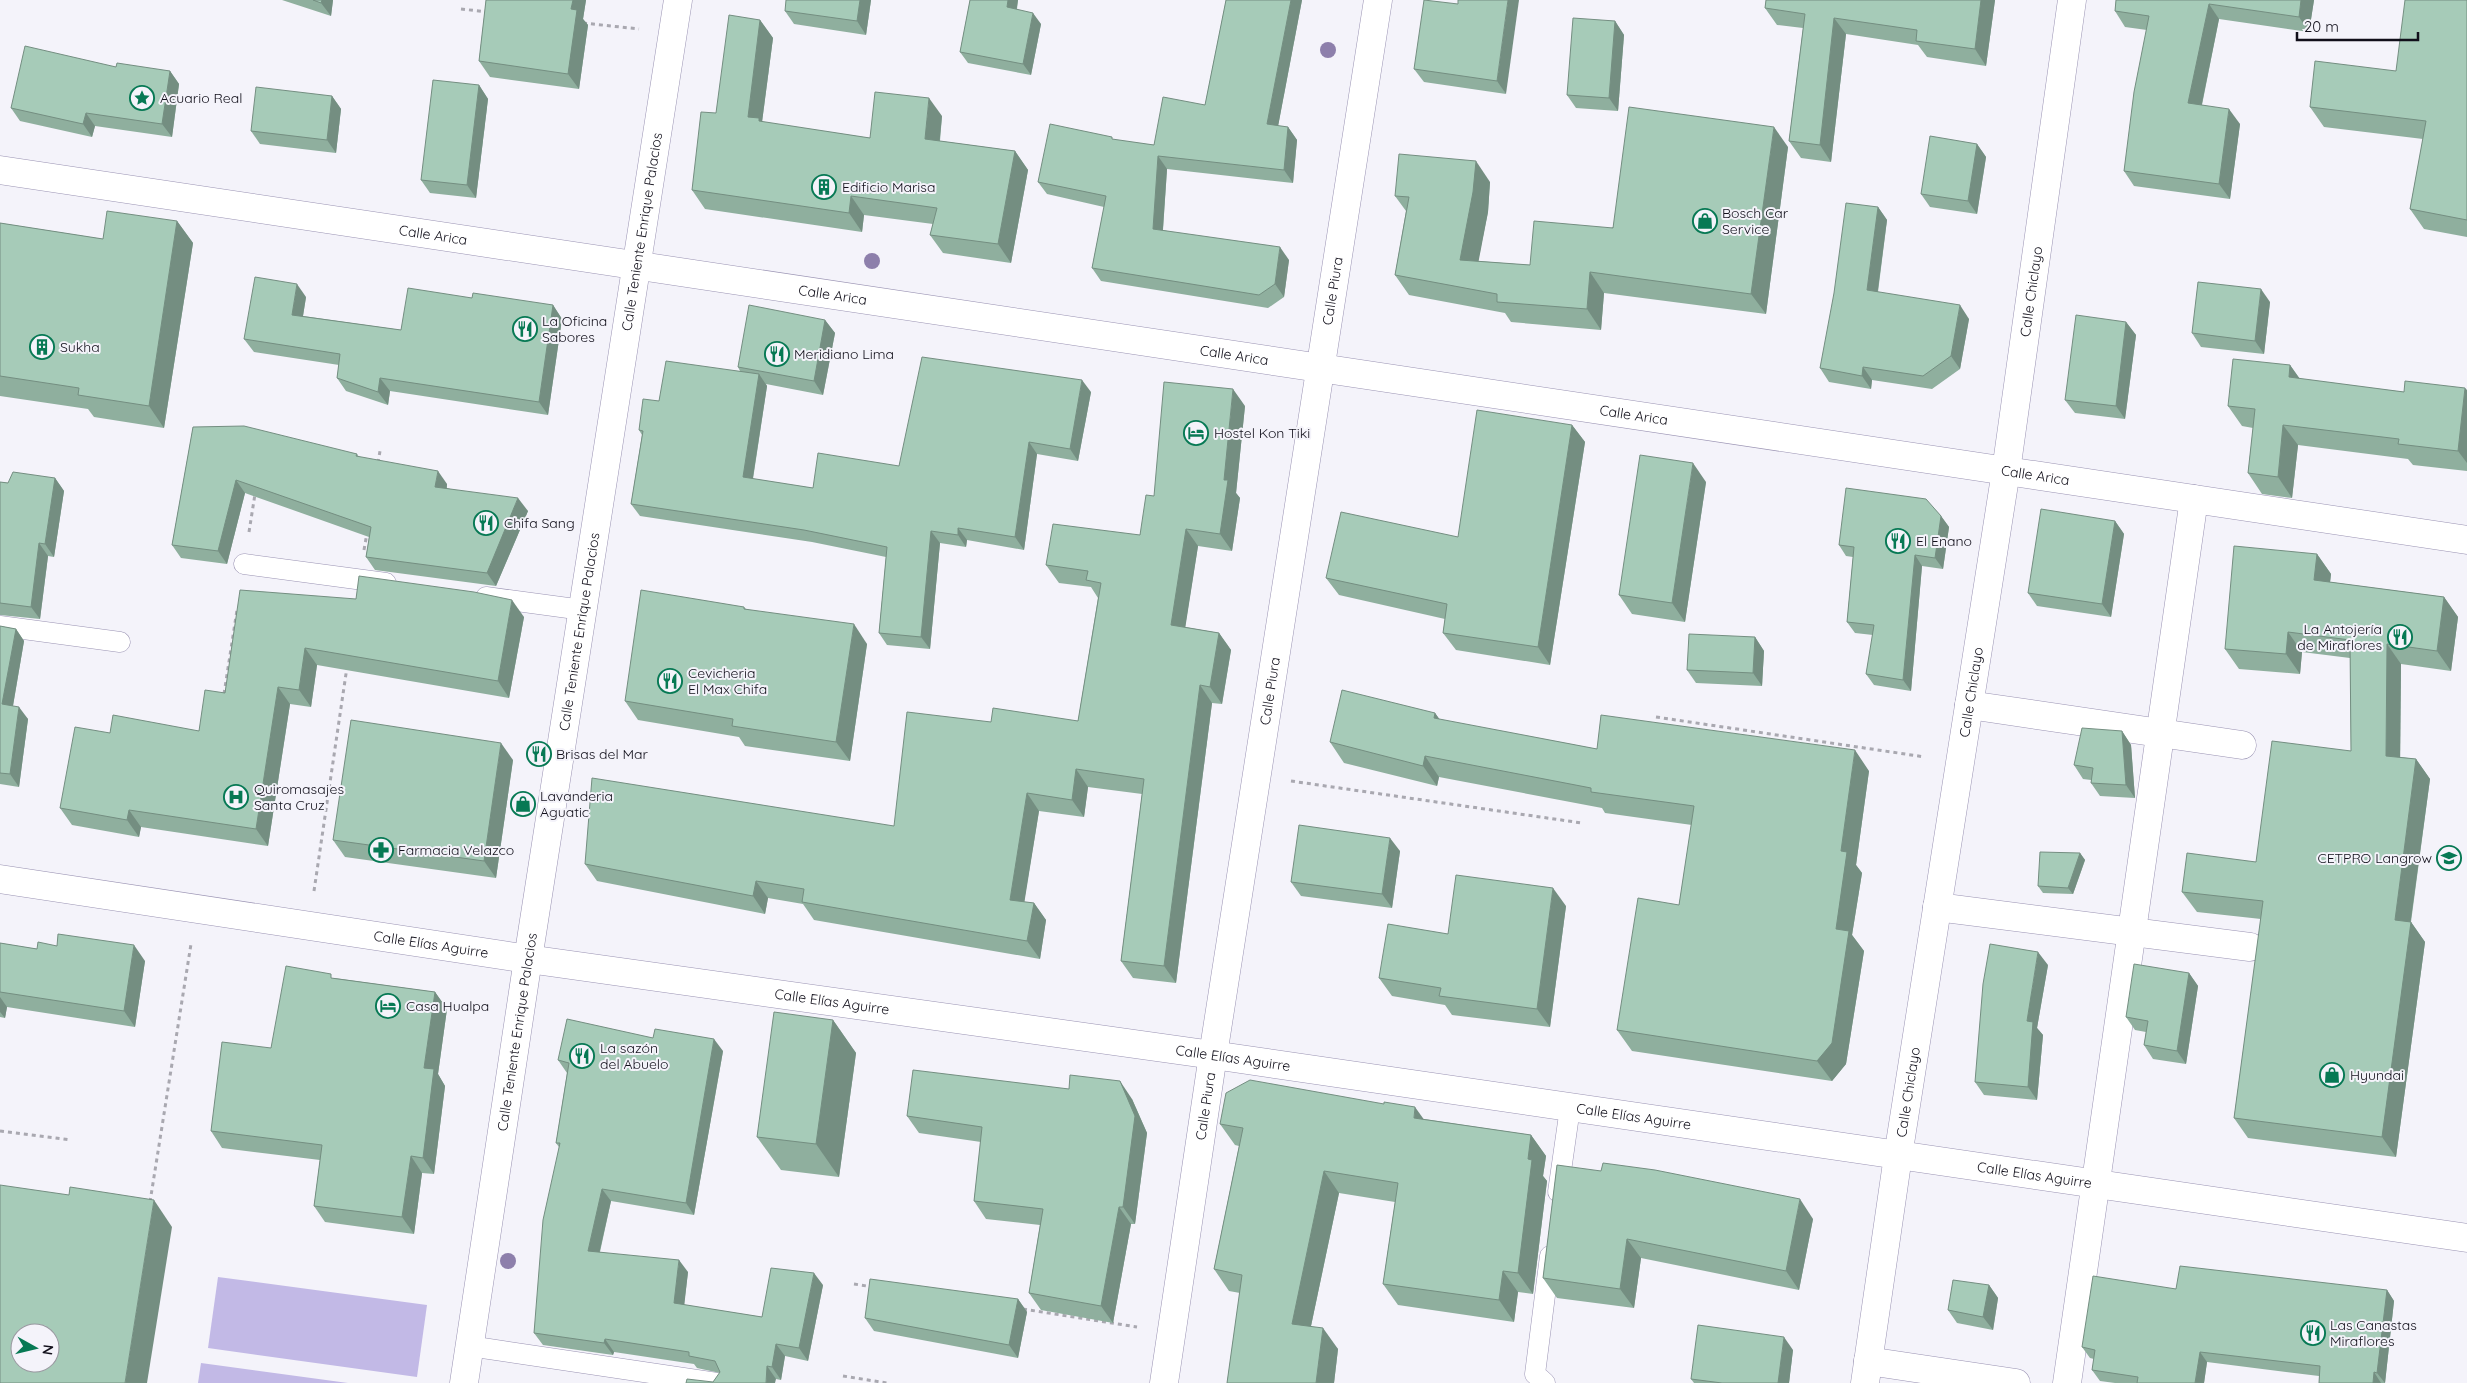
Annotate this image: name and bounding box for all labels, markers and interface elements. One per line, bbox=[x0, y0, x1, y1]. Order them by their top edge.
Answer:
scale bar bbox=[2297, 10, 2418, 42]
text: 20 m bbox=[2304, 17, 2339, 36]
place icon: Acuario Real bbox=[129, 85, 155, 111]
place label: Acuario Real bbox=[160, 89, 242, 107]
street label: Calle Teniente Enrique Palacios bbox=[617, 131, 666, 332]
building icon: Edificio Marisa bbox=[811, 174, 837, 200]
place label: Edificio Marisa bbox=[842, 178, 936, 196]
place label: Bosch Car Service bbox=[1722, 204, 1789, 238]
shop icon: Bosch Car Service bbox=[1692, 208, 1718, 234]
street label: Calle Arica bbox=[398, 221, 469, 249]
street label: Calle Chiclayo bbox=[2016, 245, 2046, 338]
street label: Calle Piura bbox=[1318, 256, 1347, 326]
street label: Calle Arica bbox=[797, 281, 868, 309]
place label: La Oficina Sabores bbox=[542, 312, 607, 346]
restaurant icon: La Oficina Sabores bbox=[512, 316, 538, 342]
building icon: Sukha bbox=[29, 334, 55, 360]
place label: Sukha bbox=[60, 338, 100, 356]
restaurant icon: Meridiano Lima bbox=[764, 341, 790, 367]
street label: Calle Arica bbox=[1199, 341, 1270, 369]
place label: Meridiano Lima bbox=[794, 345, 894, 363]
street label: Calle Arica bbox=[1598, 401, 1669, 429]
hotel icon: Hostel Kon Tiki bbox=[1183, 420, 1209, 446]
place label: Hostel Kon Tiki bbox=[1214, 424, 1310, 442]
street label: Calle Arica bbox=[2000, 461, 2071, 489]
restaurant icon: Chifa Sang bbox=[473, 510, 499, 536]
place label: Chifa Sang bbox=[504, 514, 575, 532]
restaurant icon: El Enano bbox=[1885, 528, 1911, 554]
street label: Calle Teniente Enrique Palacios bbox=[555, 531, 604, 732]
place label: El Enano bbox=[1916, 532, 1972, 550]
place label: La Antojería de Miraflores bbox=[2297, 620, 2382, 654]
restaurant icon: La Antojería de Miraflores bbox=[2387, 624, 2413, 650]
street label: Calle Chiclayo bbox=[1955, 646, 1987, 739]
street label: Calle Piura bbox=[1256, 656, 1284, 726]
place label: Cevicheria El Max Chifa bbox=[688, 664, 767, 698]
restaurant icon: Cevicheria El Max Chifa bbox=[657, 668, 683, 694]
restaurant icon: Brisas del Mar bbox=[526, 741, 552, 767]
place label: Brisas del Mar bbox=[556, 745, 649, 763]
place label: Quiromasajes Santa Cruz bbox=[254, 780, 344, 814]
hospital icon: Quiromasajes Santa Cruz bbox=[223, 784, 249, 810]
place label: Lavanderia Aguatic bbox=[540, 787, 613, 821]
shop icon: Lavanderia Aguatic bbox=[510, 791, 536, 817]
pharmacy icon: Farmacia Velazco bbox=[368, 837, 394, 863]
place label: Farmacia Velazco bbox=[398, 841, 514, 859]
school or university icon: CETPRO Langrow bbox=[2436, 845, 2462, 871]
place label: CETPRO Langrow bbox=[2317, 849, 2432, 867]
street label: Calle Elías Aguirre bbox=[372, 927, 490, 962]
street label: Calle Teniente Enrique Palacios bbox=[493, 932, 541, 1132]
street label: Calle Elías Aguirre bbox=[773, 985, 891, 1019]
hotel icon: Casa Hualpa bbox=[375, 993, 401, 1019]
place label: Casa Hualpa bbox=[406, 997, 489, 1015]
place label: La sazón del Abuelo bbox=[600, 1039, 668, 1073]
street label: Calle Elías Aguirre bbox=[1174, 1041, 1292, 1075]
restaurant icon: La sazón del Abuelo bbox=[569, 1043, 595, 1069]
street label: Calle Chiclayo bbox=[1892, 1046, 1924, 1139]
shop icon: Hyundai bbox=[2319, 1062, 2345, 1088]
place label: Hyundai bbox=[2350, 1066, 2404, 1084]
street label: Calle Piura bbox=[1191, 1071, 1219, 1141]
street label: Calle Elías Aguirre bbox=[1575, 1099, 1693, 1134]
street label: Calle Elías Aguirre bbox=[1976, 1158, 2093, 1192]
place label: Las Canastas Miraflores bbox=[2330, 1316, 2417, 1350]
restaurant icon: Las Canastas Miraflores bbox=[2300, 1320, 2326, 1346]
north arrow bbox=[10, 1323, 60, 1373]
text: N bbox=[38, 1343, 58, 1356]

